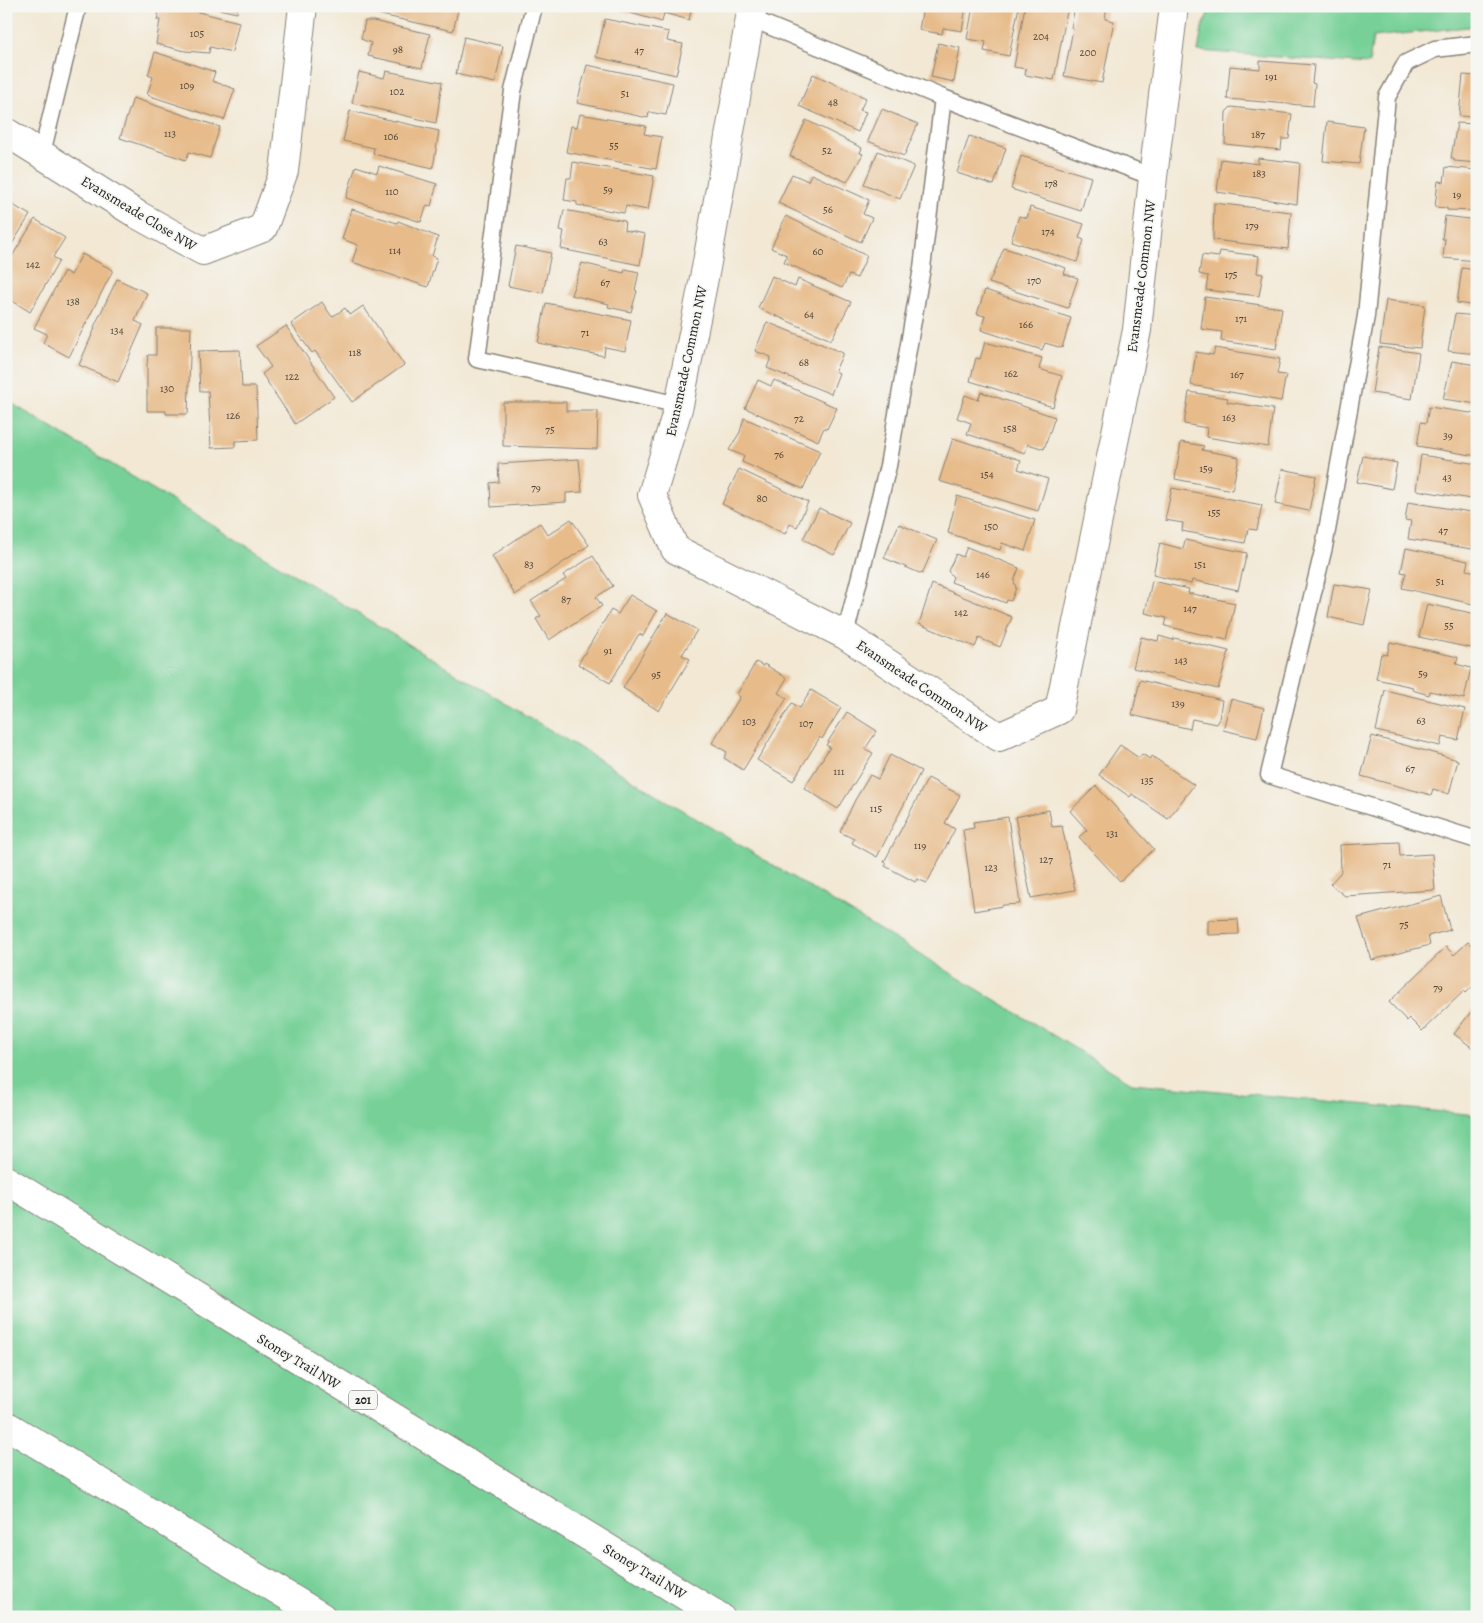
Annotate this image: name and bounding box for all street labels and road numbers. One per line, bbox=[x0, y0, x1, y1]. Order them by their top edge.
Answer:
street label: Evansmeade Close NW bbox=[77, 171, 201, 256]
street label: Evansmeade Common NW bbox=[1123, 198, 1160, 354]
street label: Evansmeade Common NW bbox=[661, 283, 712, 438]
street label: Evansmeade Common NW bbox=[853, 635, 992, 738]
street label: Stoney Trail NW bbox=[253, 1329, 345, 1394]
road number: 201 bbox=[349, 1390, 377, 1410]
street label: Stoney Trail NW bbox=[599, 1539, 691, 1604]

